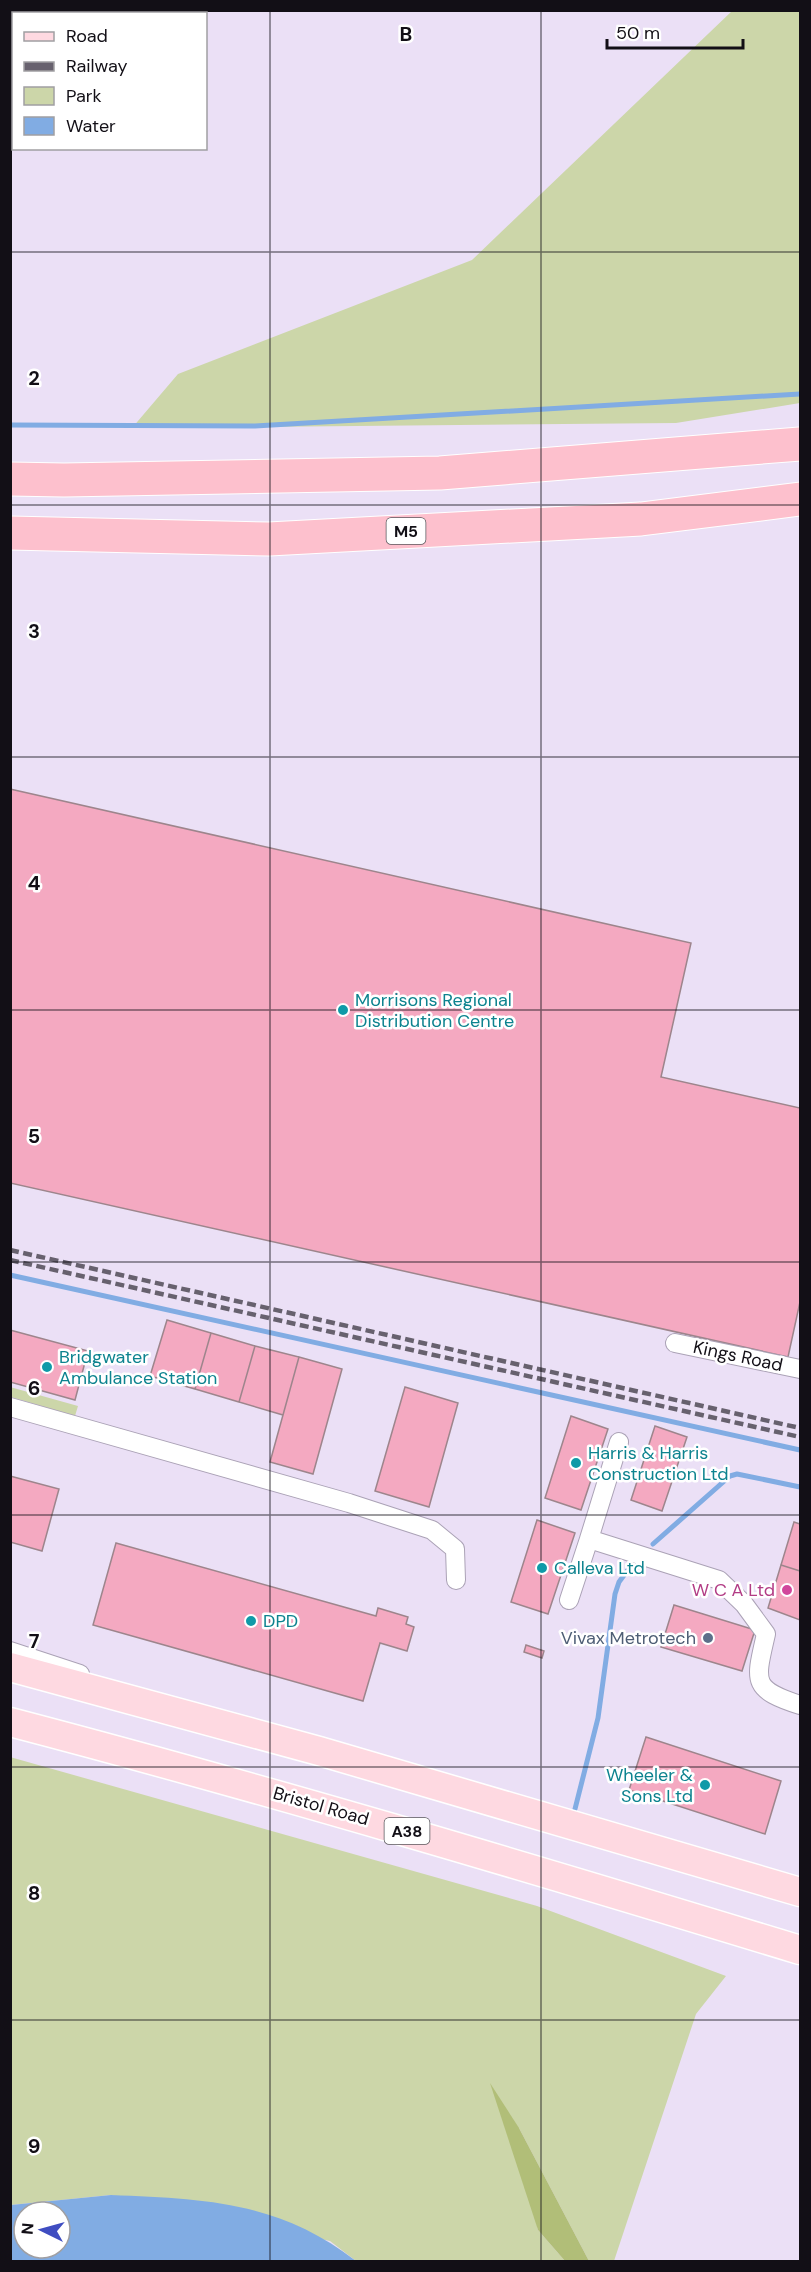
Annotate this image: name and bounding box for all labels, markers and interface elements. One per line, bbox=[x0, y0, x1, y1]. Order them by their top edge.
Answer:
legend bbox=[12, 12, 207, 150]
scale bar bbox=[607, 12, 744, 50]
text: B bbox=[400, 21, 412, 47]
text: 50 m bbox=[616, 21, 660, 45]
text: Road bbox=[66, 24, 108, 48]
text: Railway bbox=[66, 54, 128, 78]
text: Park bbox=[66, 84, 102, 108]
text: Water bbox=[66, 114, 116, 138]
text: 2 bbox=[28, 365, 40, 391]
road number: M5 bbox=[386, 518, 426, 544]
text: 3 bbox=[28, 618, 40, 644]
text: 4 bbox=[28, 870, 41, 896]
place label: Morrisons Regional Distribution Centre bbox=[355, 988, 514, 1033]
marker: Morrisons Regional Distribution Centre bbox=[336, 1003, 350, 1017]
text: 5 bbox=[28, 1123, 40, 1149]
street label: Kings Road bbox=[691, 1335, 785, 1377]
place label: Bridgwater Ambulance Station bbox=[59, 1345, 217, 1390]
marker: Bridgwater Ambulance Station bbox=[40, 1360, 54, 1374]
text: 6 bbox=[28, 1375, 40, 1401]
place label: Harris & Harris Construction Ltd bbox=[588, 1441, 728, 1486]
marker: Harris & Harris Construction Ltd bbox=[569, 1456, 583, 1470]
place label: Calleva Ltd bbox=[554, 1556, 645, 1580]
marker: Calleva Ltd bbox=[535, 1561, 549, 1575]
place label: W C A Ltd bbox=[692, 1578, 775, 1602]
marker: W C A Ltd bbox=[780, 1583, 794, 1597]
place label: DPD bbox=[263, 1609, 298, 1633]
marker: DPD bbox=[244, 1614, 258, 1628]
place label: Vivax Metrotech bbox=[561, 1626, 696, 1650]
text: 7 bbox=[29, 1628, 40, 1654]
marker: Vivax Metrotech bbox=[701, 1631, 715, 1645]
place label: Wheeler & Sons Ltd bbox=[606, 1763, 693, 1808]
marker: Wheeler & Sons Ltd bbox=[698, 1778, 712, 1792]
street label: Bristol Road bbox=[270, 1781, 372, 1831]
road number: A38 bbox=[384, 1818, 430, 1844]
text: 8 bbox=[28, 1880, 40, 1906]
text: 9 bbox=[28, 2133, 40, 2159]
north arrow bbox=[12, 2200, 72, 2260]
text: N bbox=[17, 2222, 39, 2235]

